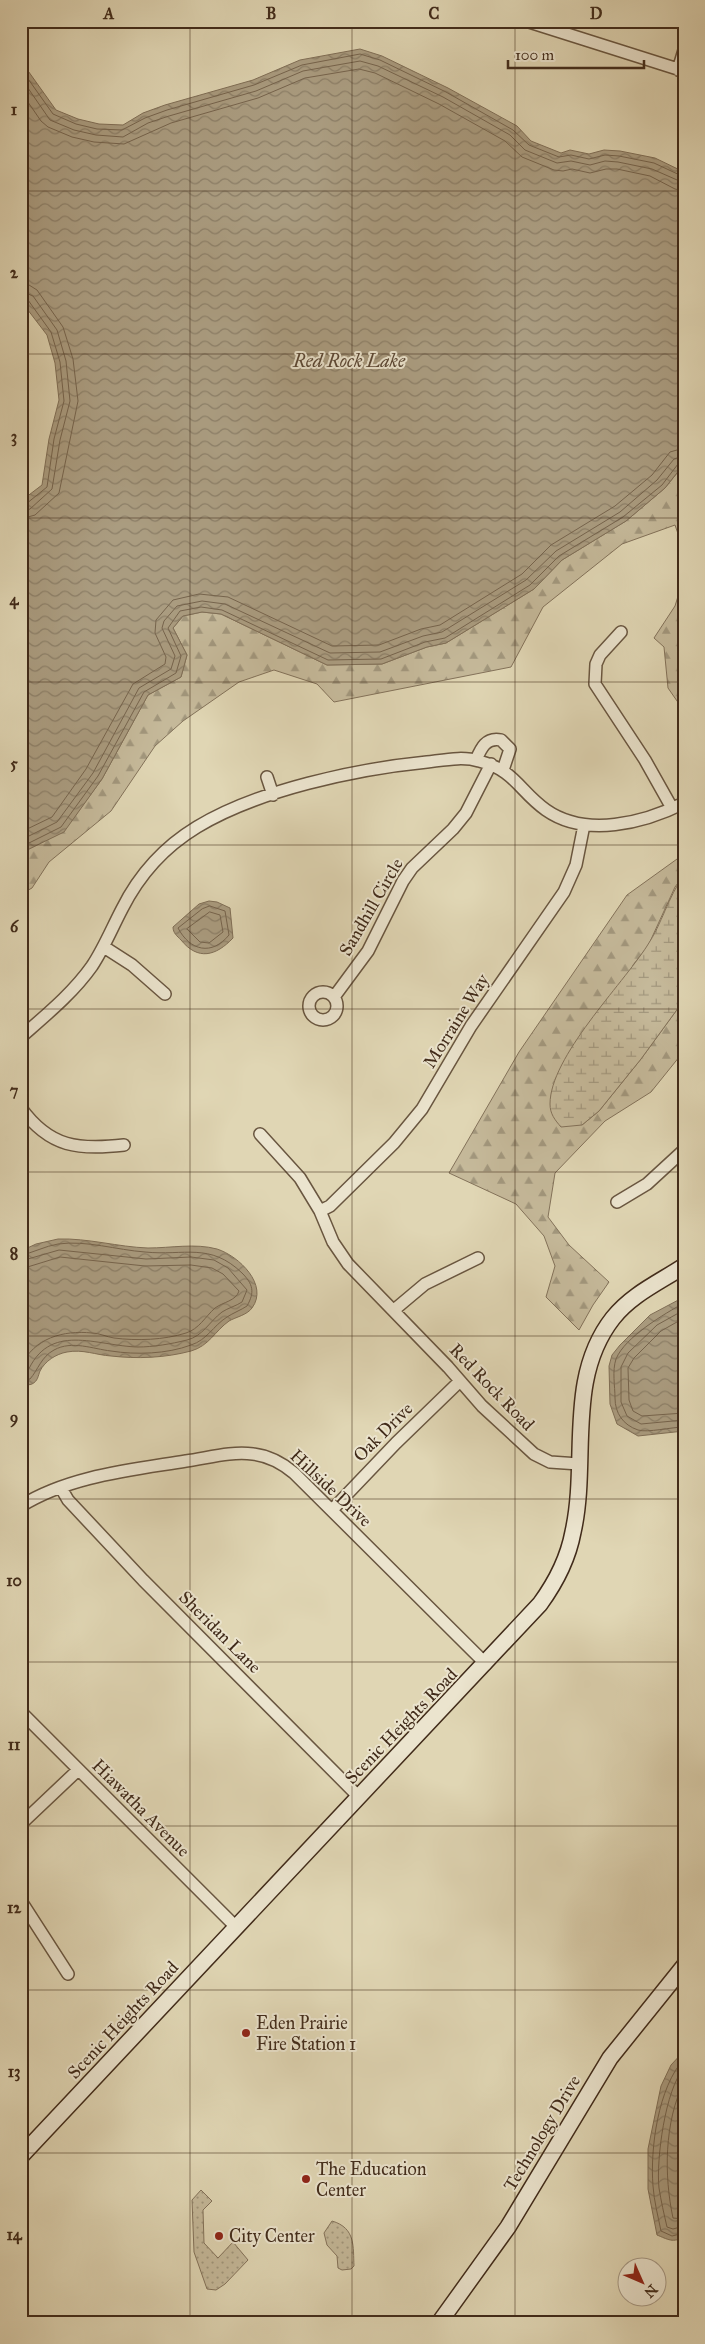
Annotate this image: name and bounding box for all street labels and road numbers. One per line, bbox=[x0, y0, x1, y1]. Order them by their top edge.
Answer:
street label: Sandhill Circle bbox=[334, 854, 408, 960]
street label: Morraine Way bbox=[418, 969, 494, 1072]
street label: Red Rock Road bbox=[445, 1339, 539, 1435]
street label: Oak Drive bbox=[349, 1398, 417, 1466]
street label: Hillside Drive bbox=[286, 1445, 376, 1531]
street label: Sheridan Lane bbox=[174, 1586, 266, 1678]
street label: Scenic Heights Road bbox=[340, 1663, 463, 1789]
street label: Hiawatha Avenue bbox=[88, 1755, 194, 1861]
street label: Scenic Heights Road bbox=[63, 1957, 184, 2084]
street label: Technology Drive bbox=[499, 2071, 586, 2195]

